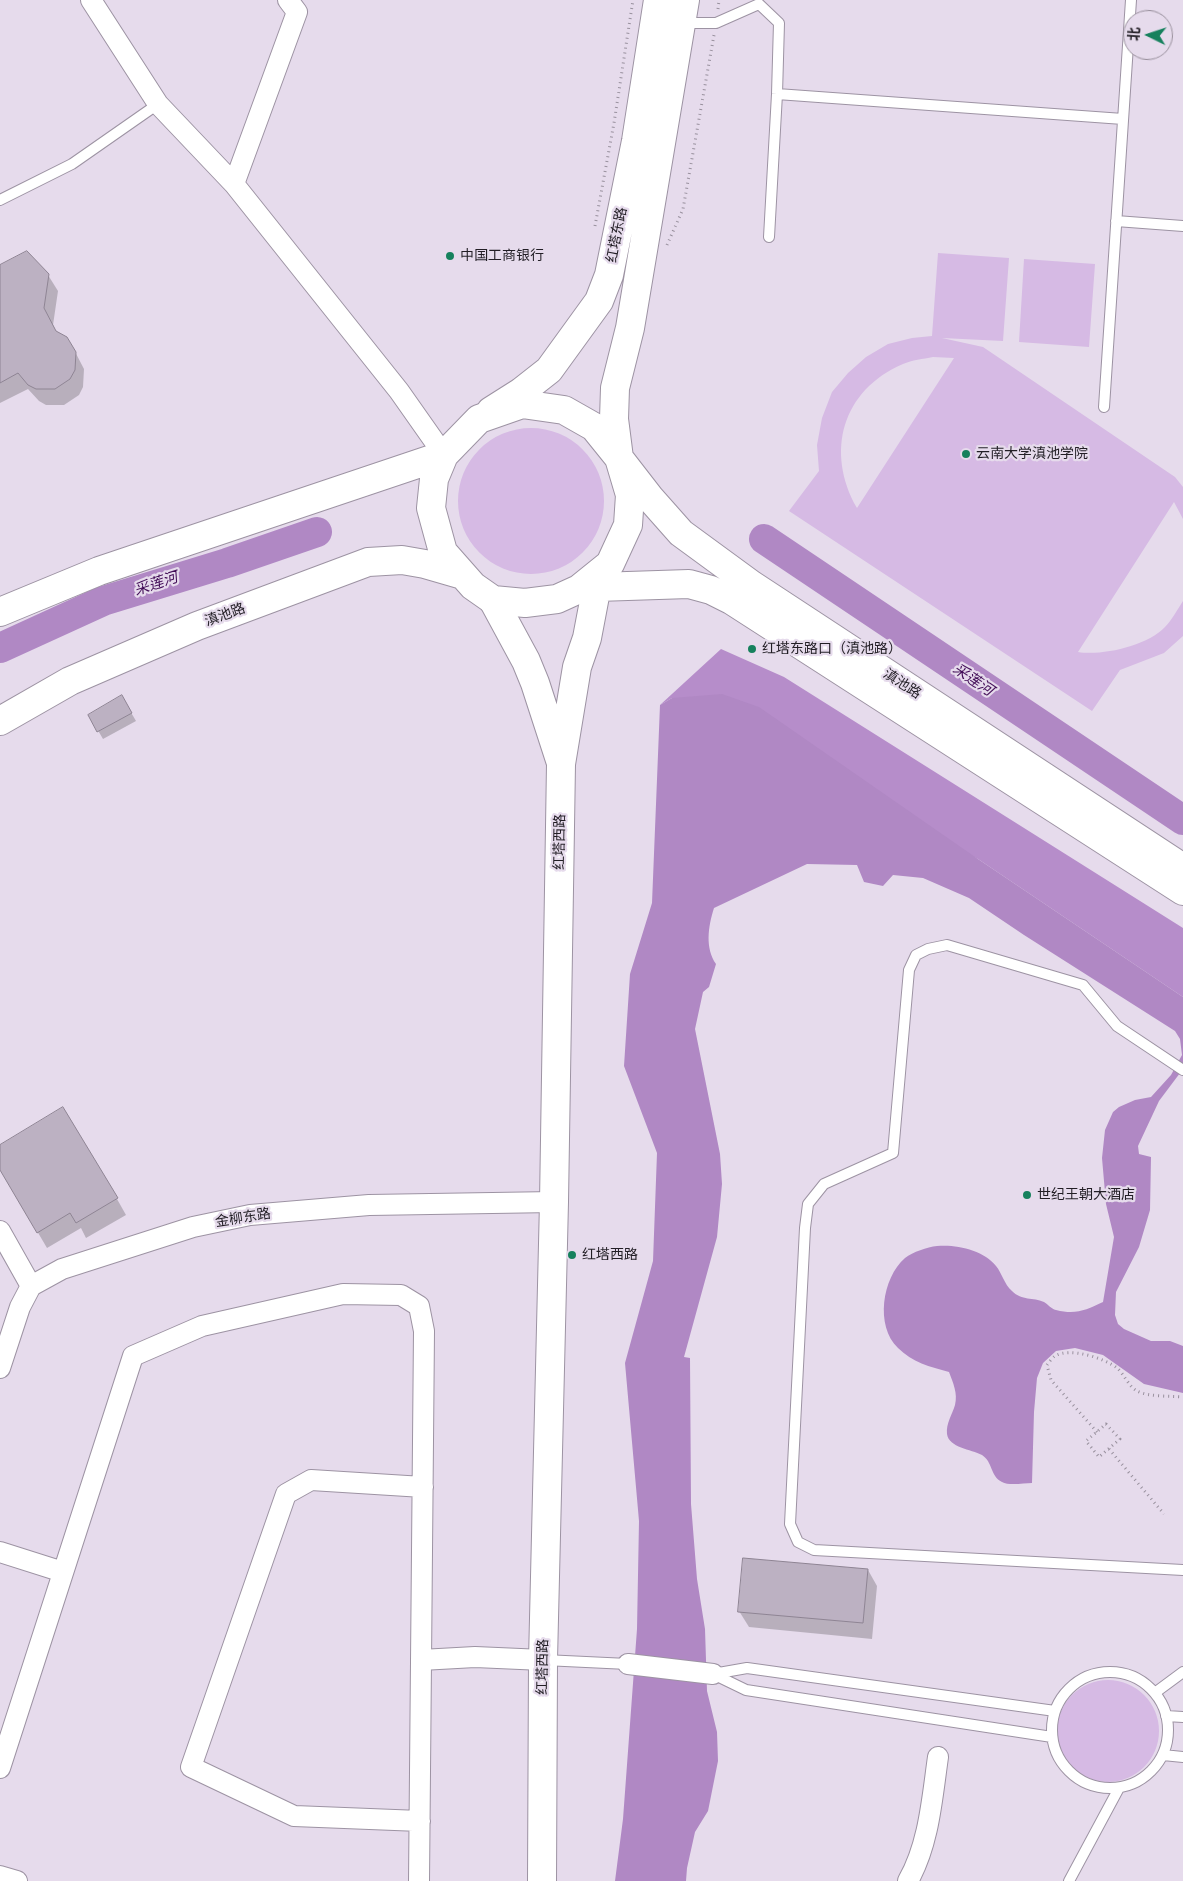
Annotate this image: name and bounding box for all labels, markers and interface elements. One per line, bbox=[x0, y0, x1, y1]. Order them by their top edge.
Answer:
north arrow bbox=[1123, 10, 1173, 60]
text: 北 bbox=[1126, 26, 1143, 42]
street label: 红塔东路 bbox=[603, 206, 631, 264]
place label: 中国工商银行 bbox=[460, 248, 544, 264]
marker: 中国工商银行 bbox=[444, 250, 456, 262]
place label: 云南大学滇池学院 bbox=[976, 446, 1088, 462]
marker: 云南大学滇池学院 bbox=[960, 448, 972, 460]
water label: 采莲河 bbox=[132, 568, 180, 600]
street label: 滇池路 bbox=[202, 600, 248, 630]
place label: 红塔东路口（滇池路） bbox=[762, 641, 902, 657]
marker: 红塔东路口（滇池路） bbox=[746, 643, 758, 655]
water label: 采莲河 bbox=[949, 660, 997, 700]
street label: 滇池路 bbox=[880, 666, 924, 702]
street label: 红塔西路 bbox=[551, 814, 569, 870]
place label: 世纪王朝大酒店 bbox=[1037, 1187, 1135, 1203]
marker: 世纪王朝大酒店 bbox=[1021, 1189, 1033, 1201]
street label: 金柳东路 bbox=[214, 1205, 272, 1231]
place label: 红塔西路 bbox=[582, 1247, 638, 1263]
marker: 红塔西路 bbox=[566, 1249, 578, 1261]
street label: 红塔西路 bbox=[534, 1639, 552, 1695]

